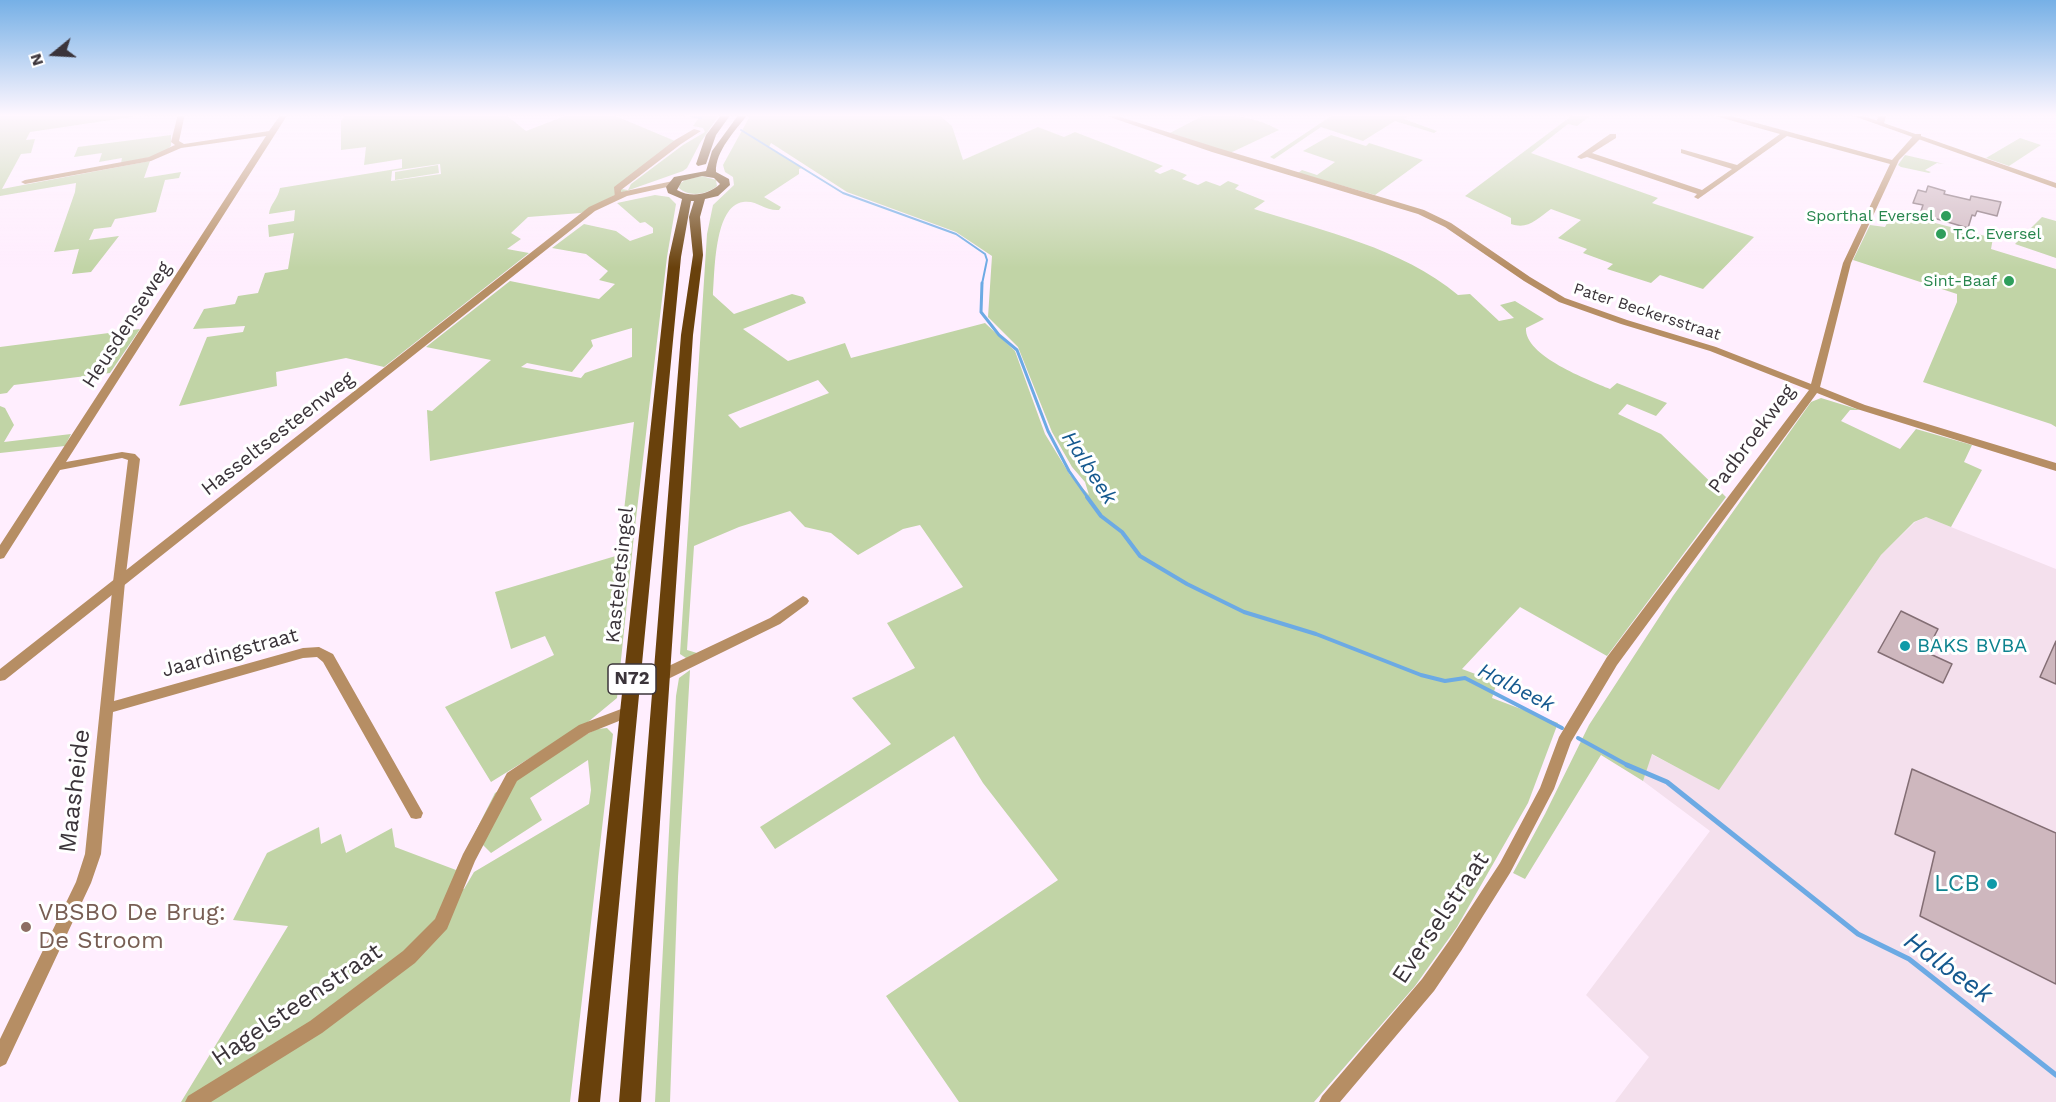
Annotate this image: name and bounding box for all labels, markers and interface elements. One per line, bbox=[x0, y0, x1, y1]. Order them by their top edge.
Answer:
north arrow bbox=[24, 24, 84, 84]
text: N bbox=[26, 51, 47, 68]
place label: Sporthal Eversel bbox=[1806, 206, 1934, 226]
marker: Sporthal Eversel bbox=[1939, 209, 1953, 223]
place label: T.C. Eversel bbox=[1953, 224, 2041, 244]
marker: T.C. Eversel bbox=[1934, 227, 1948, 241]
street label: Heusdenseweg bbox=[77, 257, 177, 393]
place label: Sint-Baaf bbox=[1923, 271, 1997, 291]
marker: Sint-Baaf bbox=[2002, 274, 2016, 288]
street label: Pater Beckersstraat bbox=[1571, 279, 1723, 345]
street label: Hasseltsesteenweg bbox=[197, 367, 359, 501]
street label: Padbroekweg bbox=[1703, 380, 1801, 498]
water label: Halbeek bbox=[1056, 427, 1122, 509]
street label: Kasteletsingel bbox=[601, 506, 639, 644]
street label: Jaardingstraat bbox=[159, 623, 301, 683]
place label: BAKS BVBA bbox=[1917, 634, 2027, 658]
marker: BAKS BVBA bbox=[1898, 639, 1912, 653]
water label: Halbeek bbox=[1474, 658, 1558, 718]
road number: N72 bbox=[608, 664, 656, 694]
street label: Maasheide bbox=[53, 728, 97, 854]
street label: Everselstraat bbox=[1386, 847, 1496, 989]
place label: LCB bbox=[1934, 870, 1980, 898]
marker: LCB bbox=[1985, 877, 1999, 891]
place label: VBSBO De Brug: De Stroom bbox=[38, 899, 226, 955]
marker: VBSBO De Brug: De Stroom bbox=[19, 920, 33, 934]
water label: Halbeek bbox=[1898, 925, 1998, 1011]
street label: Hagelsteenstraat bbox=[206, 937, 388, 1073]

